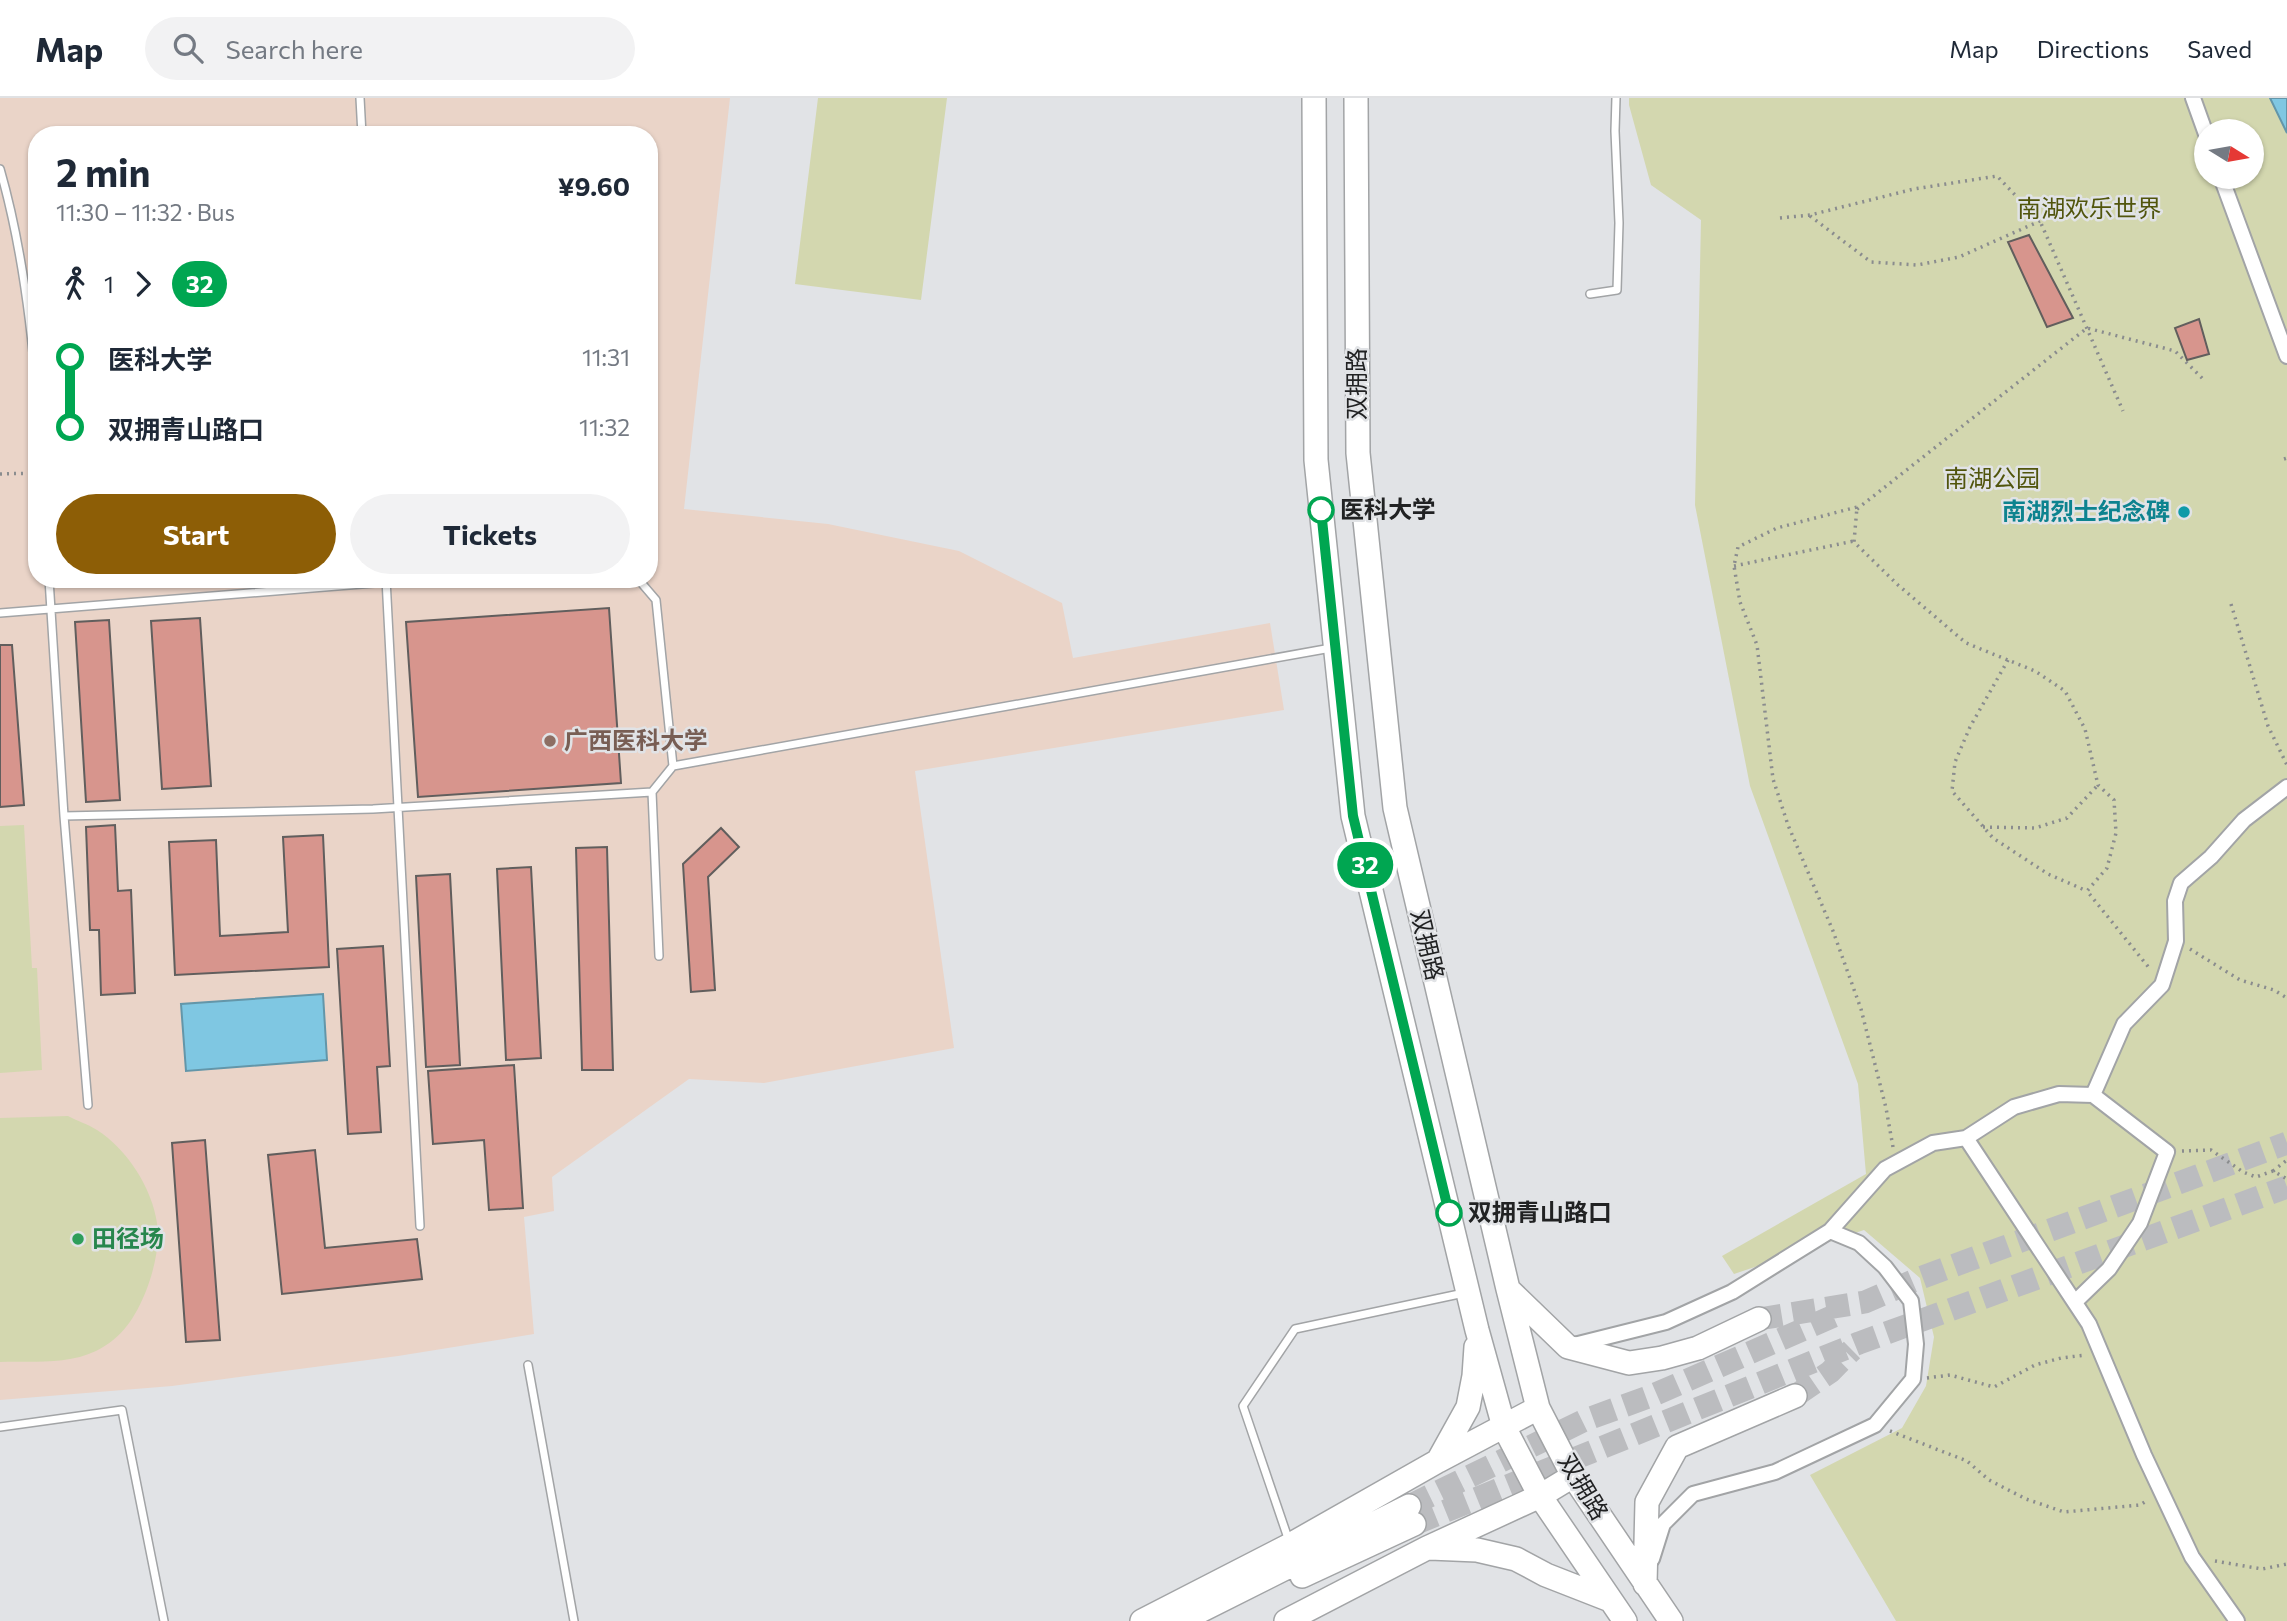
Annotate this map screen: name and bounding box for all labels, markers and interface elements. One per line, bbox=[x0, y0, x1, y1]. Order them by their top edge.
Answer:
search box bbox=[145, 17, 635, 80]
text: Map bbox=[35, 28, 103, 69]
icon: search bbox=[169, 29, 207, 67]
text: Search here bbox=[225, 33, 363, 64]
text: Map bbox=[1949, 34, 1999, 63]
text: Directions bbox=[2037, 34, 2149, 63]
text: Saved bbox=[2187, 34, 2252, 63]
north arrow bbox=[2194, 119, 2264, 189]
map controls bbox=[2194, 119, 2264, 189]
text: 2 min bbox=[56, 148, 151, 195]
text: ¥9.60 bbox=[558, 170, 630, 201]
park label: 南湖欢乐世界 bbox=[2017, 193, 2161, 222]
text: 11:30 – 11:32 · Bus bbox=[56, 198, 235, 226]
icon: walk bbox=[56, 265, 94, 303]
icon: forward bbox=[124, 265, 162, 303]
text: 32 bbox=[186, 269, 213, 298]
text: 1 bbox=[104, 270, 114, 298]
text: 医科大学 bbox=[108, 343, 212, 374]
text: 11:31 bbox=[582, 343, 630, 371]
street label: 双拥路 bbox=[1341, 348, 1370, 420]
text: 双拥青山路口 bbox=[108, 413, 264, 444]
text: 11:32 bbox=[579, 413, 630, 441]
park label: 南湖公园 bbox=[1944, 463, 2040, 492]
button: Start bbox=[56, 494, 336, 574]
button: Tickets bbox=[350, 494, 630, 574]
place label: 医科大学 bbox=[1340, 494, 1436, 523]
place label: 南湖烈士纪念碑 bbox=[2002, 496, 2170, 525]
marker: 医科大学 bbox=[1308, 497, 1334, 523]
marker: 南湖烈士纪念碑 bbox=[2176, 504, 2192, 520]
place label: 广西医科大学 bbox=[564, 725, 708, 754]
marker: 广西医科大学 bbox=[542, 733, 558, 749]
line badge: 32 bbox=[1334, 842, 1396, 888]
text: 32 bbox=[1351, 850, 1379, 879]
street label: 双拥路 bbox=[1406, 906, 1451, 983]
place label: 双拥青山路口 bbox=[1468, 1197, 1612, 1226]
marker: 双拥青山路口 bbox=[1436, 1200, 1462, 1226]
place label: 田径场 bbox=[92, 1223, 164, 1252]
marker: 田径场 bbox=[70, 1231, 86, 1247]
street label: 双拥路 bbox=[1553, 1448, 1615, 1525]

